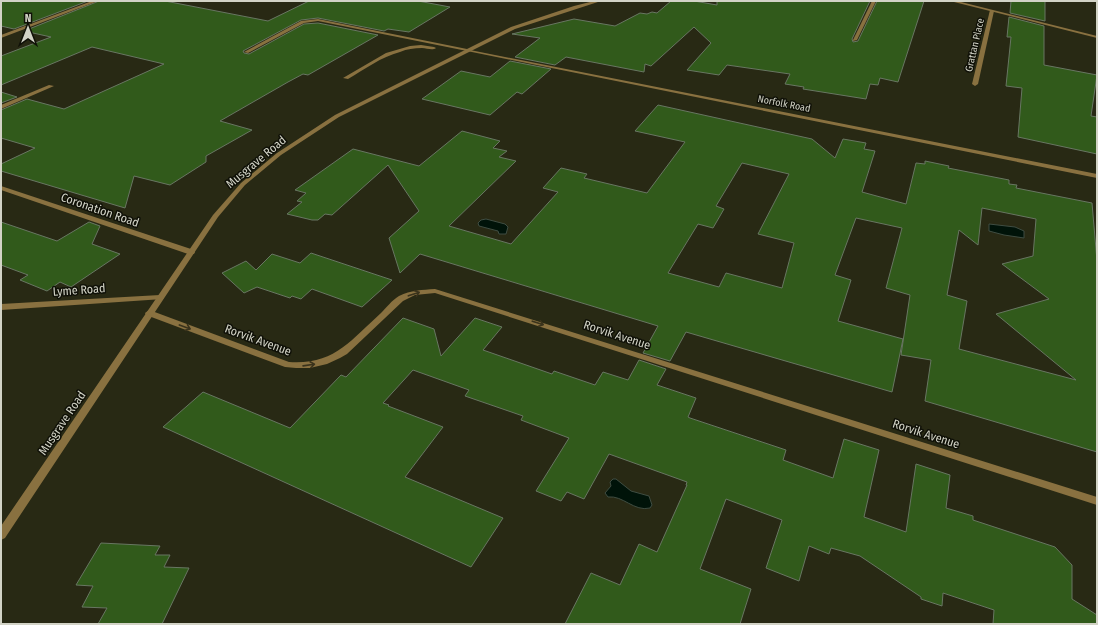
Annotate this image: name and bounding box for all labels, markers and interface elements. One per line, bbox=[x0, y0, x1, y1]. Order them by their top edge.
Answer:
north arrow bbox=[8, 8, 48, 48]
text: N bbox=[25, 12, 31, 25]
street label: Grattan Place bbox=[963, 17, 987, 73]
street label: Norfolk Road bbox=[757, 93, 811, 115]
street label: Musgrave Road bbox=[223, 133, 289, 191]
street label: Coronation Road bbox=[59, 190, 141, 230]
street label: Lyme Road bbox=[52, 281, 106, 299]
one-way arrow bbox=[407, 290, 420, 297]
street label: Rorvik Avenue bbox=[582, 318, 652, 352]
one-way arrow bbox=[532, 320, 545, 327]
street label: Rorvik Avenue bbox=[223, 322, 293, 359]
one-way arrow bbox=[179, 323, 191, 331]
one-way arrow bbox=[302, 361, 315, 369]
street label: Musgrave Road bbox=[36, 388, 88, 458]
street label: Rorvik Avenue bbox=[891, 417, 961, 451]

